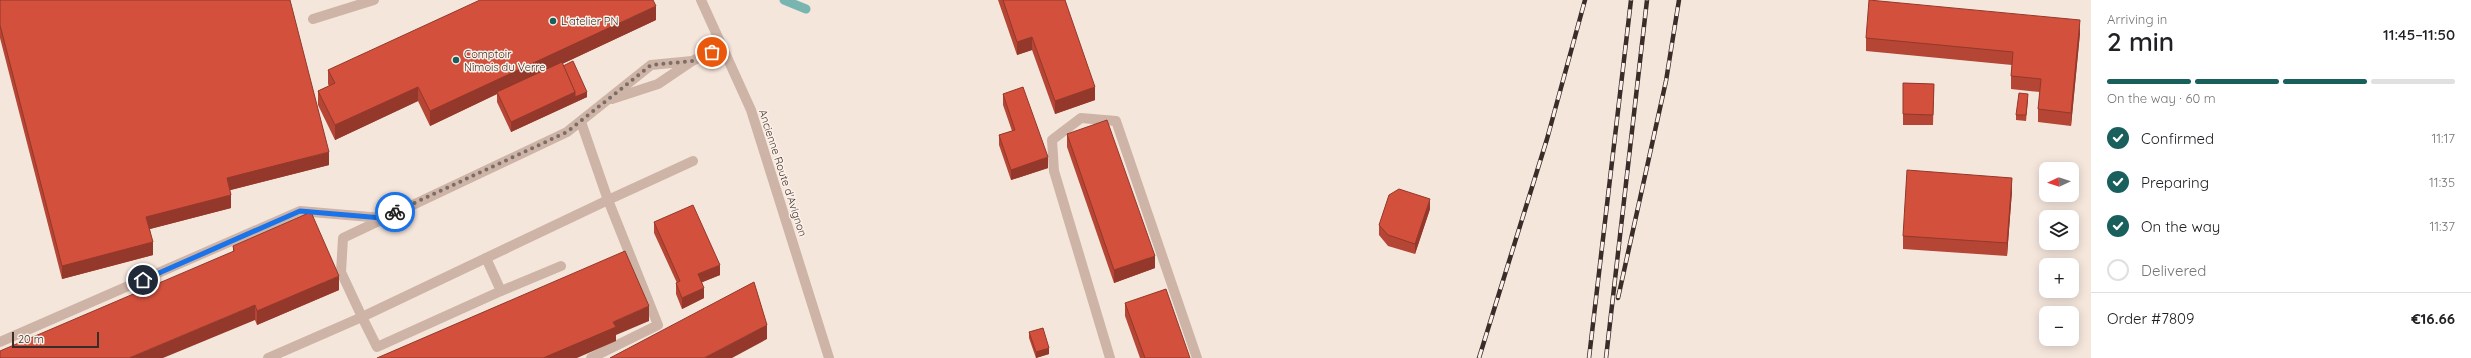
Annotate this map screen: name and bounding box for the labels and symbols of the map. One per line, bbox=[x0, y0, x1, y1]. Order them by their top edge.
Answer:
place label: L'atelier PN bbox=[561, 14, 618, 28]
marker: L'atelier PN bbox=[548, 16, 558, 26]
pin bbox=[695, 35, 729, 69]
place label: Comptoir Nîmois du Verre bbox=[464, 47, 545, 74]
marker: Comptoir Nîmois du Verre bbox=[451, 55, 461, 65]
street label: Ancienne Route d'Avignon bbox=[756, 108, 810, 238]
north arrow bbox=[2039, 162, 2079, 202]
courier bbox=[375, 192, 415, 232]
pin bbox=[126, 263, 160, 297]
scale bar bbox=[12, 330, 99, 349]

